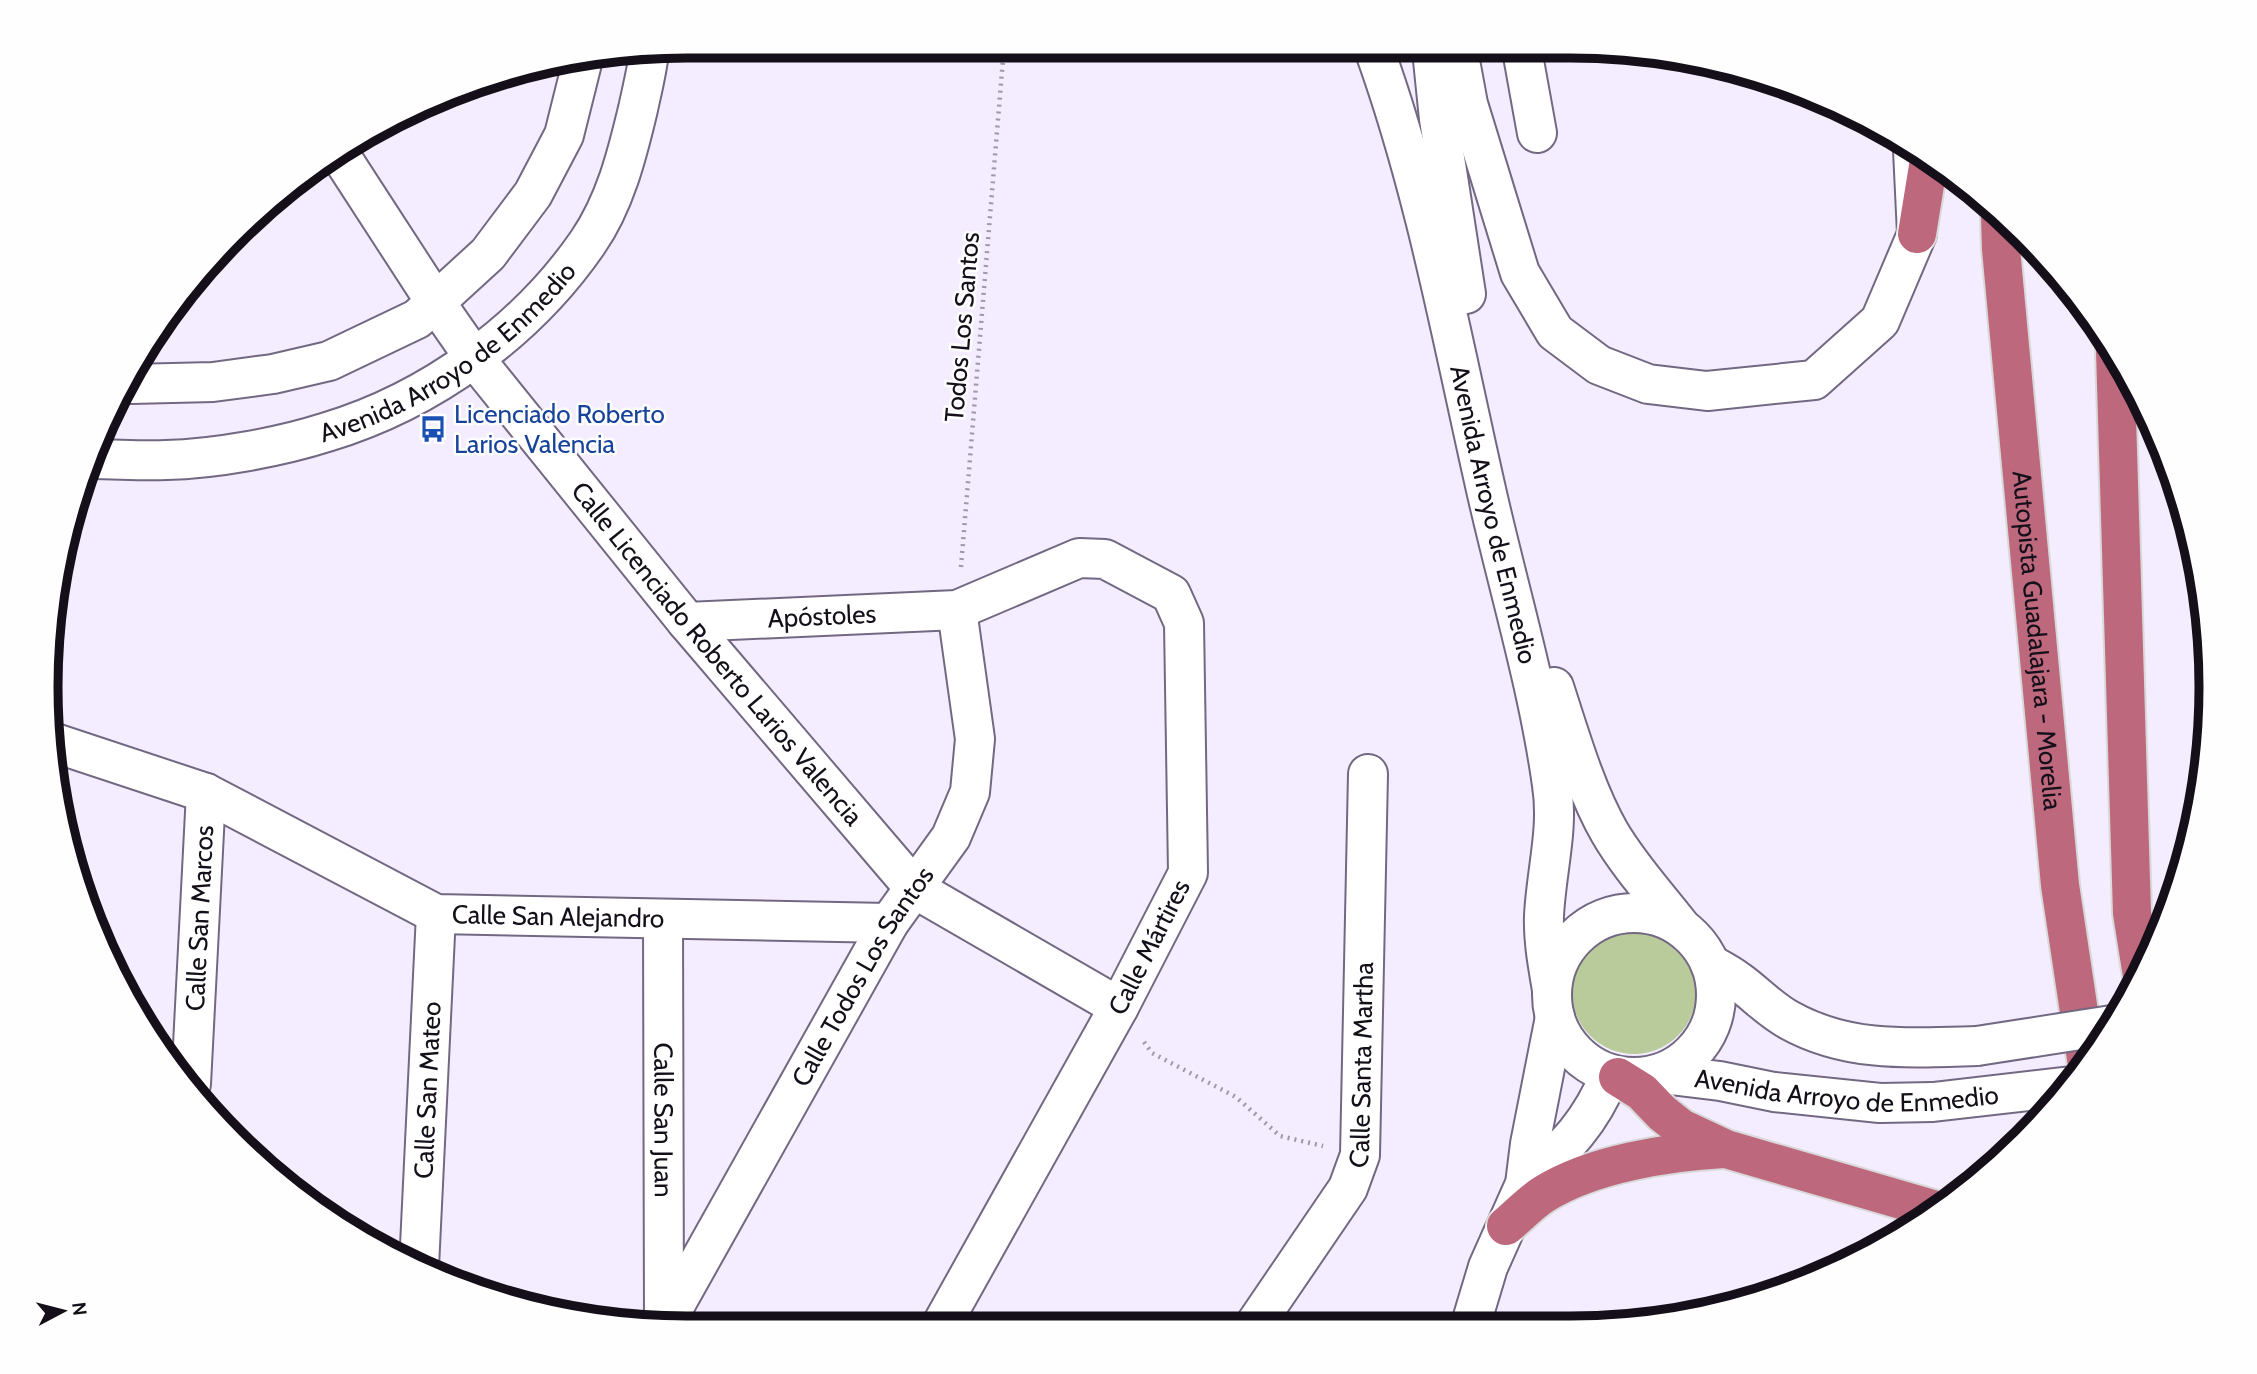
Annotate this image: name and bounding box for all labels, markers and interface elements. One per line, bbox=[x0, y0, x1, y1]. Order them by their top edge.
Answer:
street label: Todos Los Santos bbox=[938, 230, 986, 423]
street label: Avenida Arroyo de Enmedio bbox=[316, 256, 583, 449]
street label: Avenida Arroyo de Enmedio bbox=[1443, 362, 1544, 667]
place label: Licenciado Roberto Larios Valencia bbox=[454, 398, 665, 460]
bus stop icon: Licenciado Roberto Larios Valencia bbox=[418, 414, 448, 444]
street label: Autopista Guadalajara - Morelia bbox=[2006, 469, 2069, 812]
street label: Calle Licenciado Roberto Larios Valencia bbox=[564, 475, 870, 832]
street label: Apóstoles bbox=[767, 598, 877, 634]
street label: Calle San Marcos bbox=[179, 824, 220, 1012]
street label: Calle Todos Los Santos bbox=[785, 860, 941, 1092]
street label: Calle Mártires bbox=[1101, 874, 1197, 1020]
street label: Calle San Alejandro bbox=[452, 898, 664, 935]
street label: Calle Santa Martha bbox=[1340, 961, 1380, 1173]
street label: Calle San Mateo bbox=[407, 1001, 448, 1180]
street label: Calle San Juan bbox=[647, 1042, 680, 1198]
street label: Avenida Arroyo de Enmedio bbox=[1693, 1062, 2000, 1119]
north arrow bbox=[28, 1276, 98, 1346]
text: N bbox=[67, 1301, 92, 1317]

